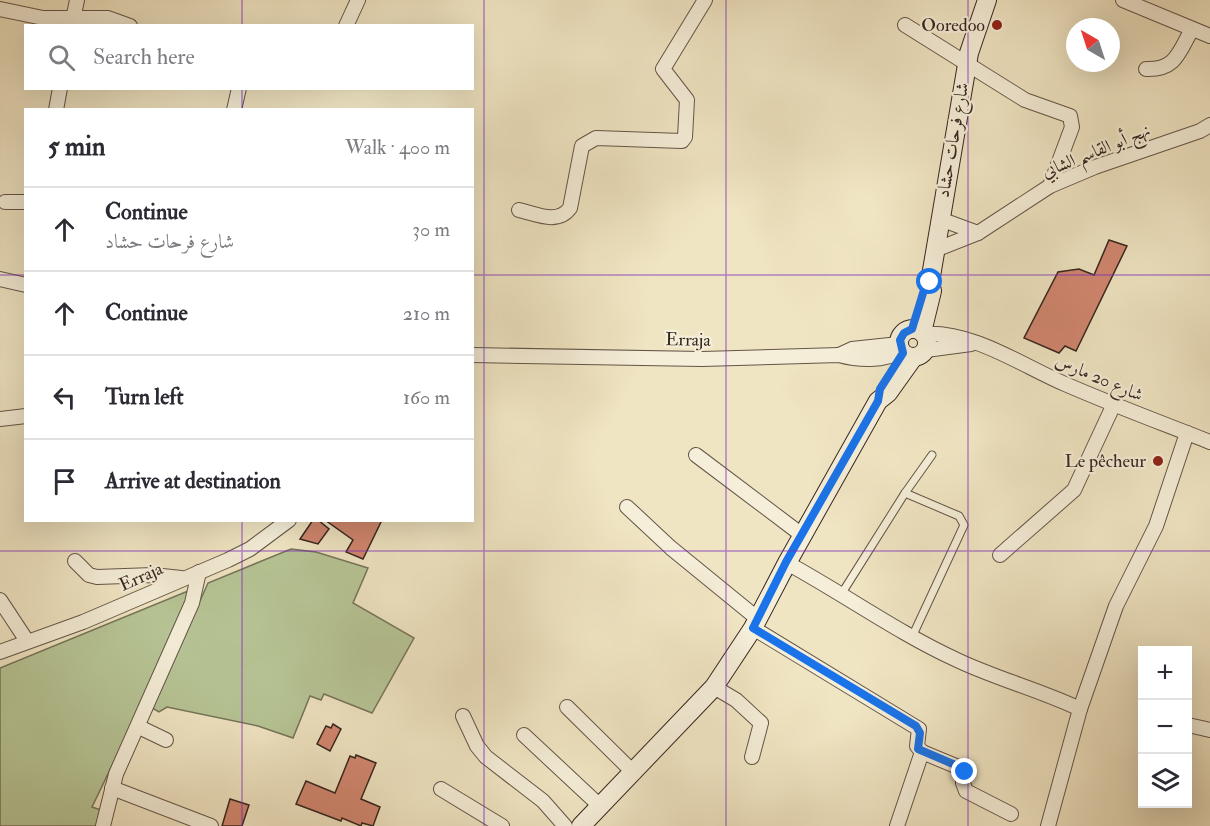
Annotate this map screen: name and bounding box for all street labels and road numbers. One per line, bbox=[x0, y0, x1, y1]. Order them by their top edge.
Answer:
street label: شارع فرحات حشاد bbox=[932, 81, 977, 200]
street label: نهج أبو القاسم الشابي bbox=[1038, 117, 1156, 189]
street label: Erraja bbox=[665, 328, 711, 352]
street label: شارع 20 مارس bbox=[1050, 349, 1146, 410]
street label: Erraja bbox=[116, 557, 167, 597]

